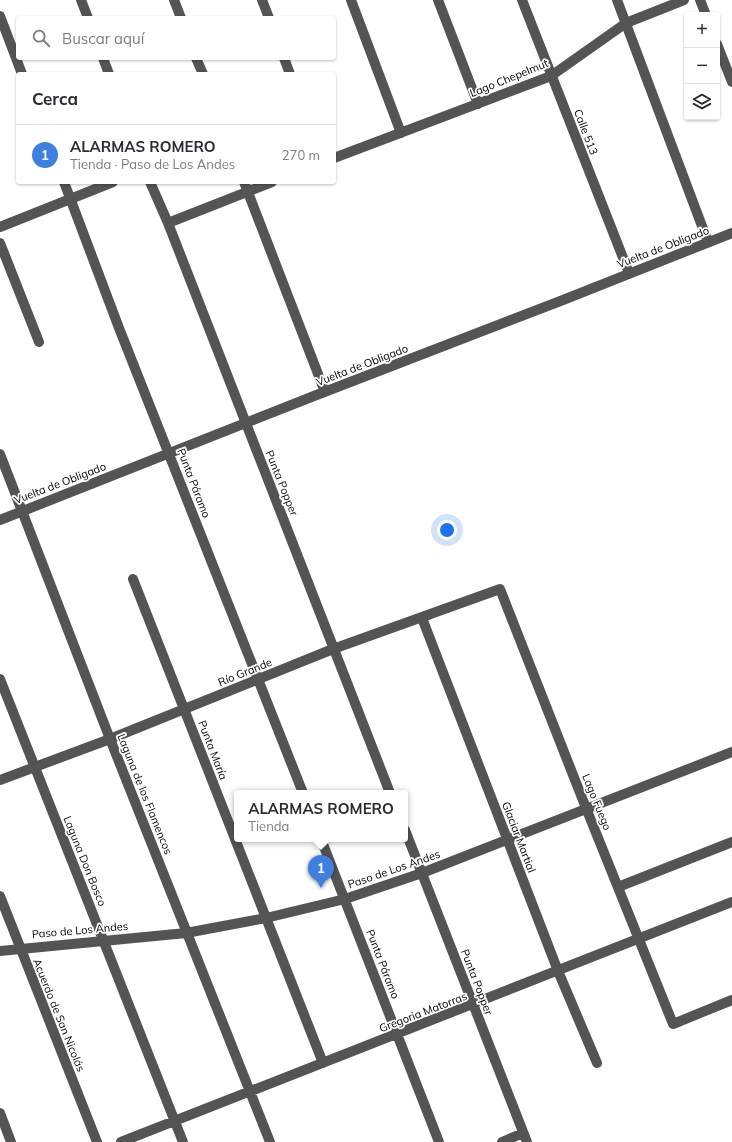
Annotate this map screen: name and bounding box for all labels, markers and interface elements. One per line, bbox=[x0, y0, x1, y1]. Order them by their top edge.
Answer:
map controls bbox=[684, 12, 720, 120]
button: + bbox=[684, 12, 720, 48]
search box bbox=[16, 16, 336, 60]
icon: search bbox=[30, 27, 52, 49]
text: Buscar aquí bbox=[62, 29, 144, 48]
button: − bbox=[684, 48, 720, 84]
street label: Lago Chepelmut bbox=[468, 56, 550, 100]
button: layers bbox=[684, 84, 720, 120]
text: Cerca bbox=[32, 88, 78, 109]
street label: Calle 513 bbox=[571, 107, 601, 157]
text: ALARMAS ROMERO bbox=[70, 137, 216, 156]
text: 1 bbox=[41, 147, 49, 163]
text: 270 m bbox=[282, 147, 320, 163]
text: Tienda · Paso de Los Andes bbox=[70, 156, 235, 172]
street label: Vuelta de Obligado bbox=[615, 223, 711, 271]
street label: Vuelta de Obligado bbox=[314, 341, 410, 389]
street label: Punta Páramo bbox=[174, 446, 214, 520]
street label: Punta Popper bbox=[262, 448, 302, 518]
street label: Vuelta de Obligado bbox=[12, 459, 108, 507]
your location bbox=[437, 520, 457, 540]
street label: Río Grande bbox=[216, 655, 274, 689]
street label: Punta María bbox=[195, 718, 231, 782]
street label: Laguna de los Flamencos bbox=[114, 732, 176, 856]
street label: Lago Fuego bbox=[579, 772, 615, 832]
popup bbox=[234, 790, 408, 842]
text: ALARMAS ROMERO bbox=[248, 799, 394, 818]
street label: Glaciar Martial bbox=[499, 800, 539, 874]
street label: Laguna Don Bosco bbox=[61, 814, 109, 908]
text: Tienda bbox=[248, 818, 289, 834]
street label: Paso de Los Andes bbox=[346, 847, 442, 891]
pin: 1 bbox=[308, 855, 334, 888]
street label: Paso de Los Andes bbox=[31, 919, 129, 941]
street label: Punta Páramo bbox=[363, 927, 403, 1001]
street label: Punta Popper bbox=[458, 947, 496, 1017]
street label: Acuerdo de San Nicolás bbox=[30, 956, 88, 1074]
street label: Gregoria Matorras bbox=[377, 989, 469, 1035]

